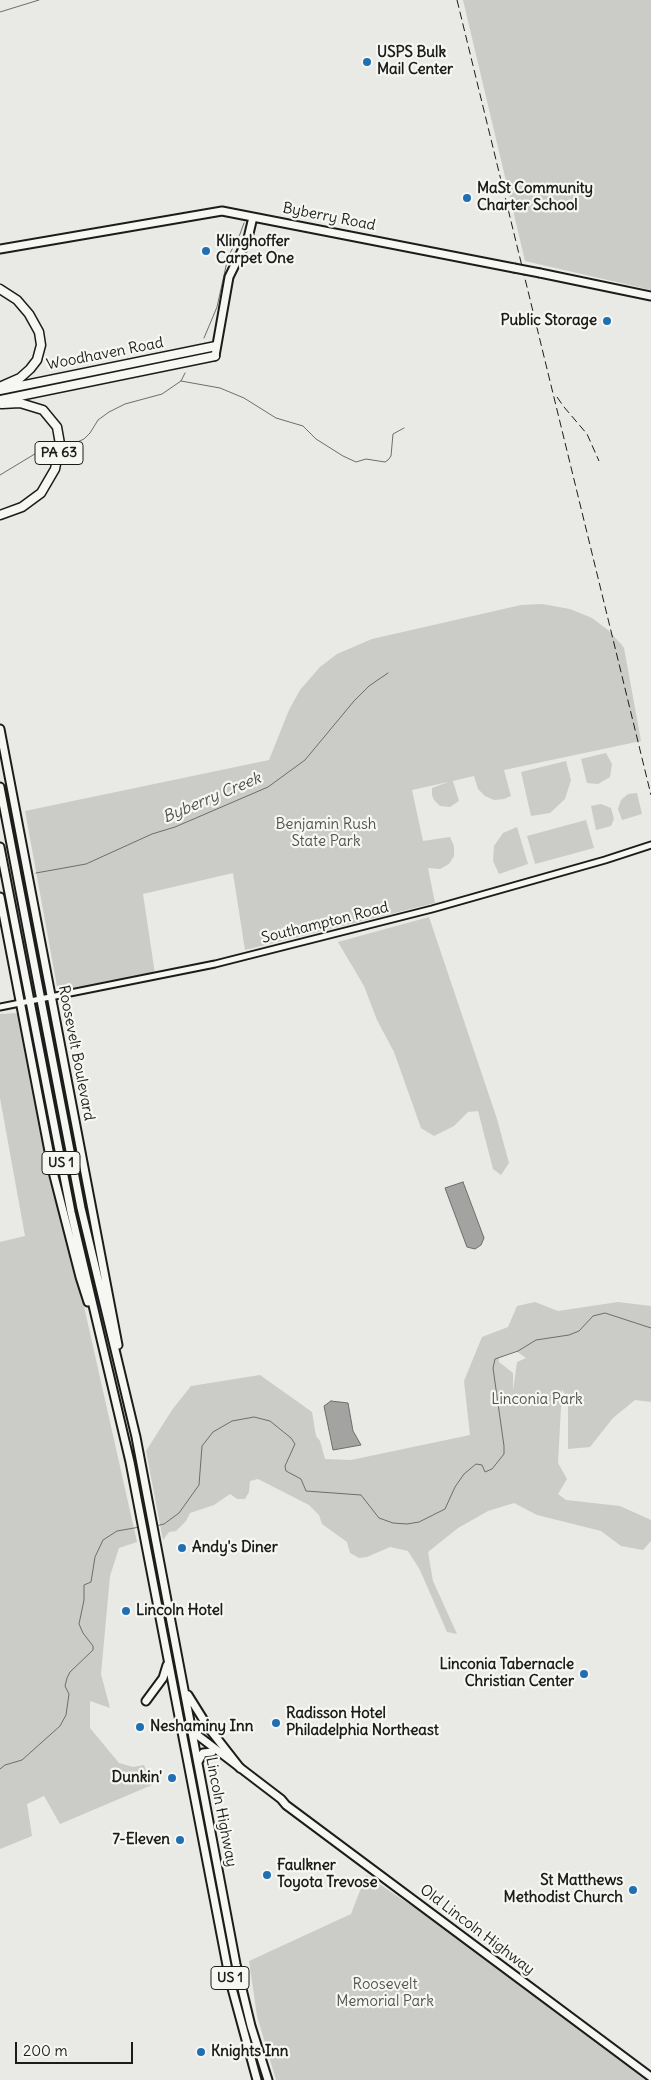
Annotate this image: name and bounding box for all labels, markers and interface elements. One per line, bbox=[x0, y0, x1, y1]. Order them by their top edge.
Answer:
place label: USPS Bulk Mail Center bbox=[377, 44, 453, 79]
marker: USPS Bulk Mail Center bbox=[361, 56, 373, 68]
place label: MaSt Community Charter School bbox=[477, 180, 593, 215]
marker: MaSt Community Charter School bbox=[461, 192, 473, 204]
street label: Byberry Road bbox=[281, 199, 377, 235]
place label: Klinghoffer Carpet One bbox=[216, 233, 294, 268]
marker: Klinghoffer Carpet One bbox=[200, 245, 212, 257]
place label: Public Storage bbox=[501, 312, 597, 330]
marker: Public Storage bbox=[601, 315, 613, 327]
street label: Woodhaven Road bbox=[45, 334, 165, 374]
road number: PA 63 bbox=[35, 442, 83, 464]
water label: Byberry Creek bbox=[160, 769, 264, 827]
park label: Benjamin Rush State Park bbox=[276, 816, 376, 851]
street label: Southampton Road bbox=[260, 899, 390, 947]
street label: Roosevelt Boulevard bbox=[54, 984, 98, 1122]
road number: US 1 bbox=[42, 1152, 80, 1174]
park label: Linconia Park bbox=[491, 1391, 583, 1409]
place label: Andy's Diner bbox=[192, 1539, 278, 1557]
marker: Andy's Diner bbox=[176, 1542, 188, 1554]
place label: Lincoln Hotel bbox=[136, 1602, 223, 1620]
marker: Lincoln Hotel bbox=[120, 1605, 132, 1617]
place label: Linconia Tabernacle Christian Center bbox=[440, 1656, 574, 1691]
marker: Linconia Tabernacle Christian Center bbox=[578, 1668, 590, 1680]
place label: Radisson Hotel Philadelphia Northeast bbox=[286, 1705, 439, 1740]
marker: Radisson Hotel Philadelphia Northeast bbox=[270, 1717, 282, 1729]
place label: Neshaminy Inn bbox=[150, 1718, 253, 1736]
marker: Neshaminy Inn bbox=[134, 1721, 146, 1733]
street label: Lincoln Highway bbox=[202, 1756, 240, 1868]
place label: Dunkin' bbox=[112, 1769, 162, 1787]
marker: Dunkin' bbox=[166, 1772, 178, 1784]
place label: 7-Eleven bbox=[112, 1831, 170, 1849]
marker: 7-Eleven bbox=[174, 1834, 186, 1846]
place label: Faulkner Toyota Trevose bbox=[277, 1857, 378, 1892]
marker: Faulkner Toyota Trevose bbox=[261, 1869, 273, 1881]
place label: St Matthews Methodist Church bbox=[504, 1872, 623, 1907]
street label: Old Lincoln Highway bbox=[416, 1881, 538, 1979]
marker: St Matthews Methodist Church bbox=[627, 1884, 639, 1896]
road number: US 1 bbox=[211, 1966, 249, 1990]
park label: Roosevelt Memorial Park bbox=[336, 1976, 434, 2011]
scale bar bbox=[18, 2032, 135, 2064]
text: 200 m bbox=[23, 2041, 68, 2060]
place label: Knights Inn bbox=[211, 2043, 288, 2061]
marker: Knights Inn bbox=[195, 2046, 207, 2058]

